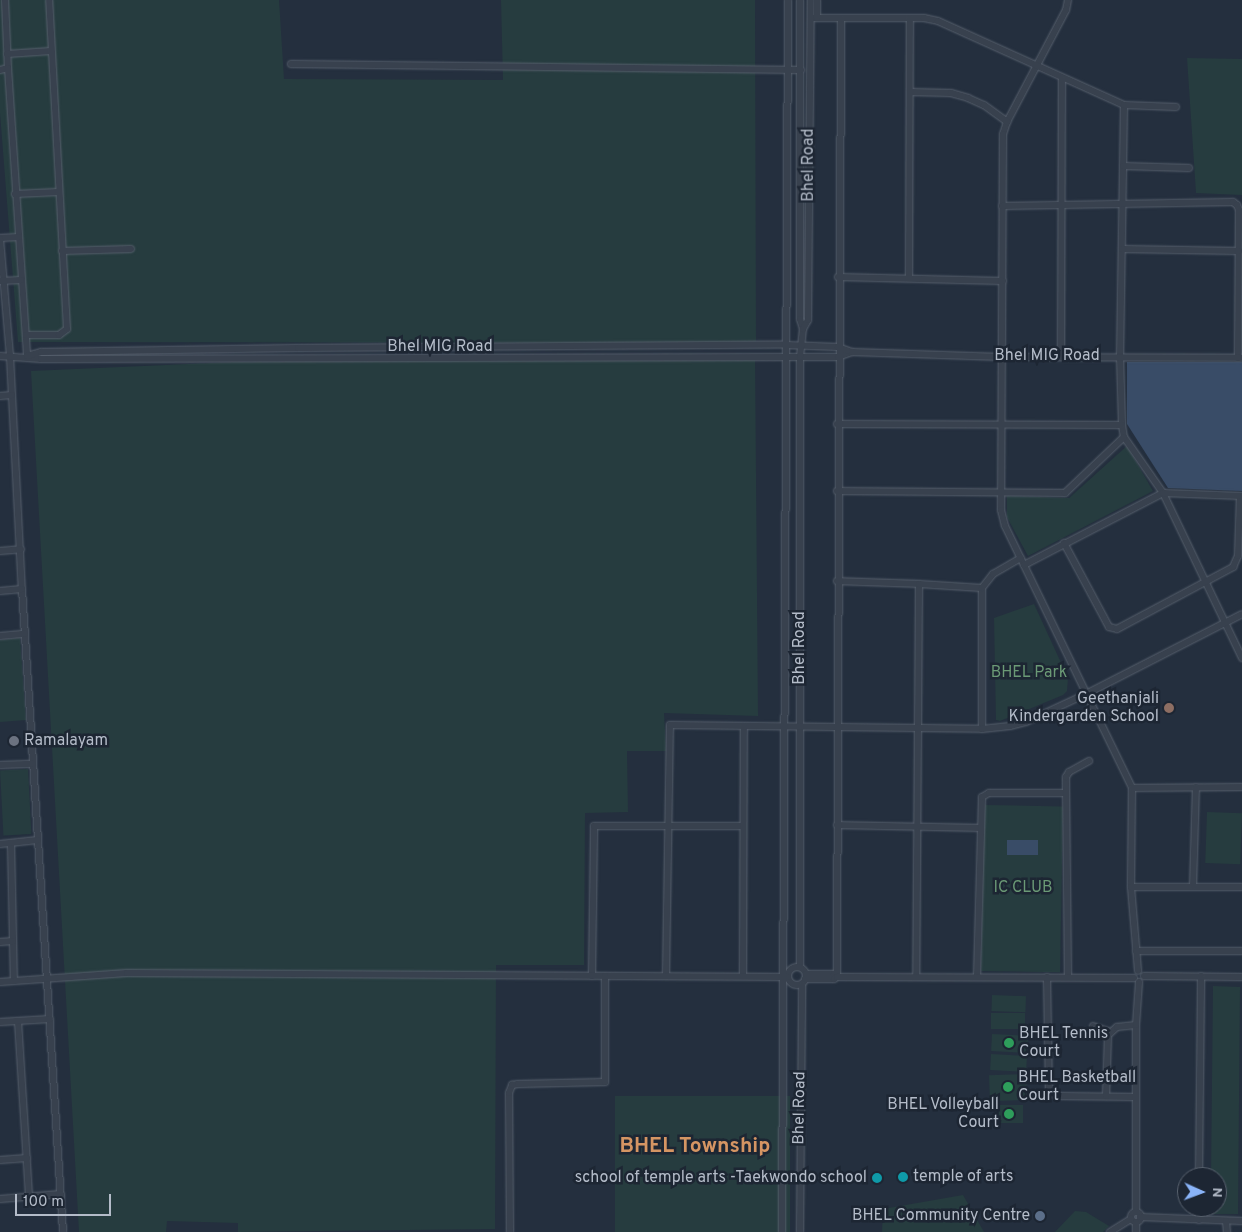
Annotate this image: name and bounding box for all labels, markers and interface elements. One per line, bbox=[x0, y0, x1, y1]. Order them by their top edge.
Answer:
street label: Bhel Road bbox=[799, 128, 819, 202]
street label: Bhel MIG Road bbox=[387, 337, 493, 357]
street label: Bhel MIG Road bbox=[994, 346, 1100, 366]
street label: Bhel Road bbox=[790, 611, 810, 685]
park label: BHEL Park bbox=[991, 663, 1067, 683]
place label: Geethanjali Kindergarden School bbox=[1009, 689, 1159, 727]
marker: Geethanjali Kindergarden School bbox=[1163, 702, 1175, 714]
place label: Ramalayam bbox=[24, 731, 108, 751]
marker: Ramalayam bbox=[8, 735, 20, 747]
park label: IC CLUB bbox=[993, 878, 1053, 898]
place label: BHEL Tennis Court bbox=[1019, 1024, 1109, 1062]
marker: BHEL Tennis Court bbox=[1003, 1037, 1015, 1049]
place label: BHEL Basketball Court bbox=[1018, 1068, 1137, 1106]
street label: Bhel Road bbox=[790, 1071, 810, 1145]
marker: BHEL Basketball Court bbox=[1002, 1081, 1014, 1093]
place label: BHEL Volleyball Court bbox=[886, 1095, 999, 1133]
marker: BHEL Volleyball Court bbox=[1003, 1108, 1015, 1120]
district label: BHEL Township bbox=[619, 1134, 771, 1160]
place label: temple of arts bbox=[913, 1167, 1013, 1187]
north arrow bbox=[1177, 1167, 1227, 1217]
place label: school of temple arts -Taekwondo school bbox=[575, 1168, 867, 1188]
marker: temple of arts bbox=[897, 1171, 909, 1183]
marker: school of temple arts -Taekwondo school bbox=[871, 1172, 883, 1184]
scale bar bbox=[18, 1184, 114, 1216]
text: N bbox=[1208, 1187, 1225, 1198]
text: 100 m bbox=[23, 1193, 64, 1212]
place label: BHEL Community Centre bbox=[852, 1206, 1030, 1226]
marker: BHEL Community Centre bbox=[1034, 1210, 1046, 1222]

